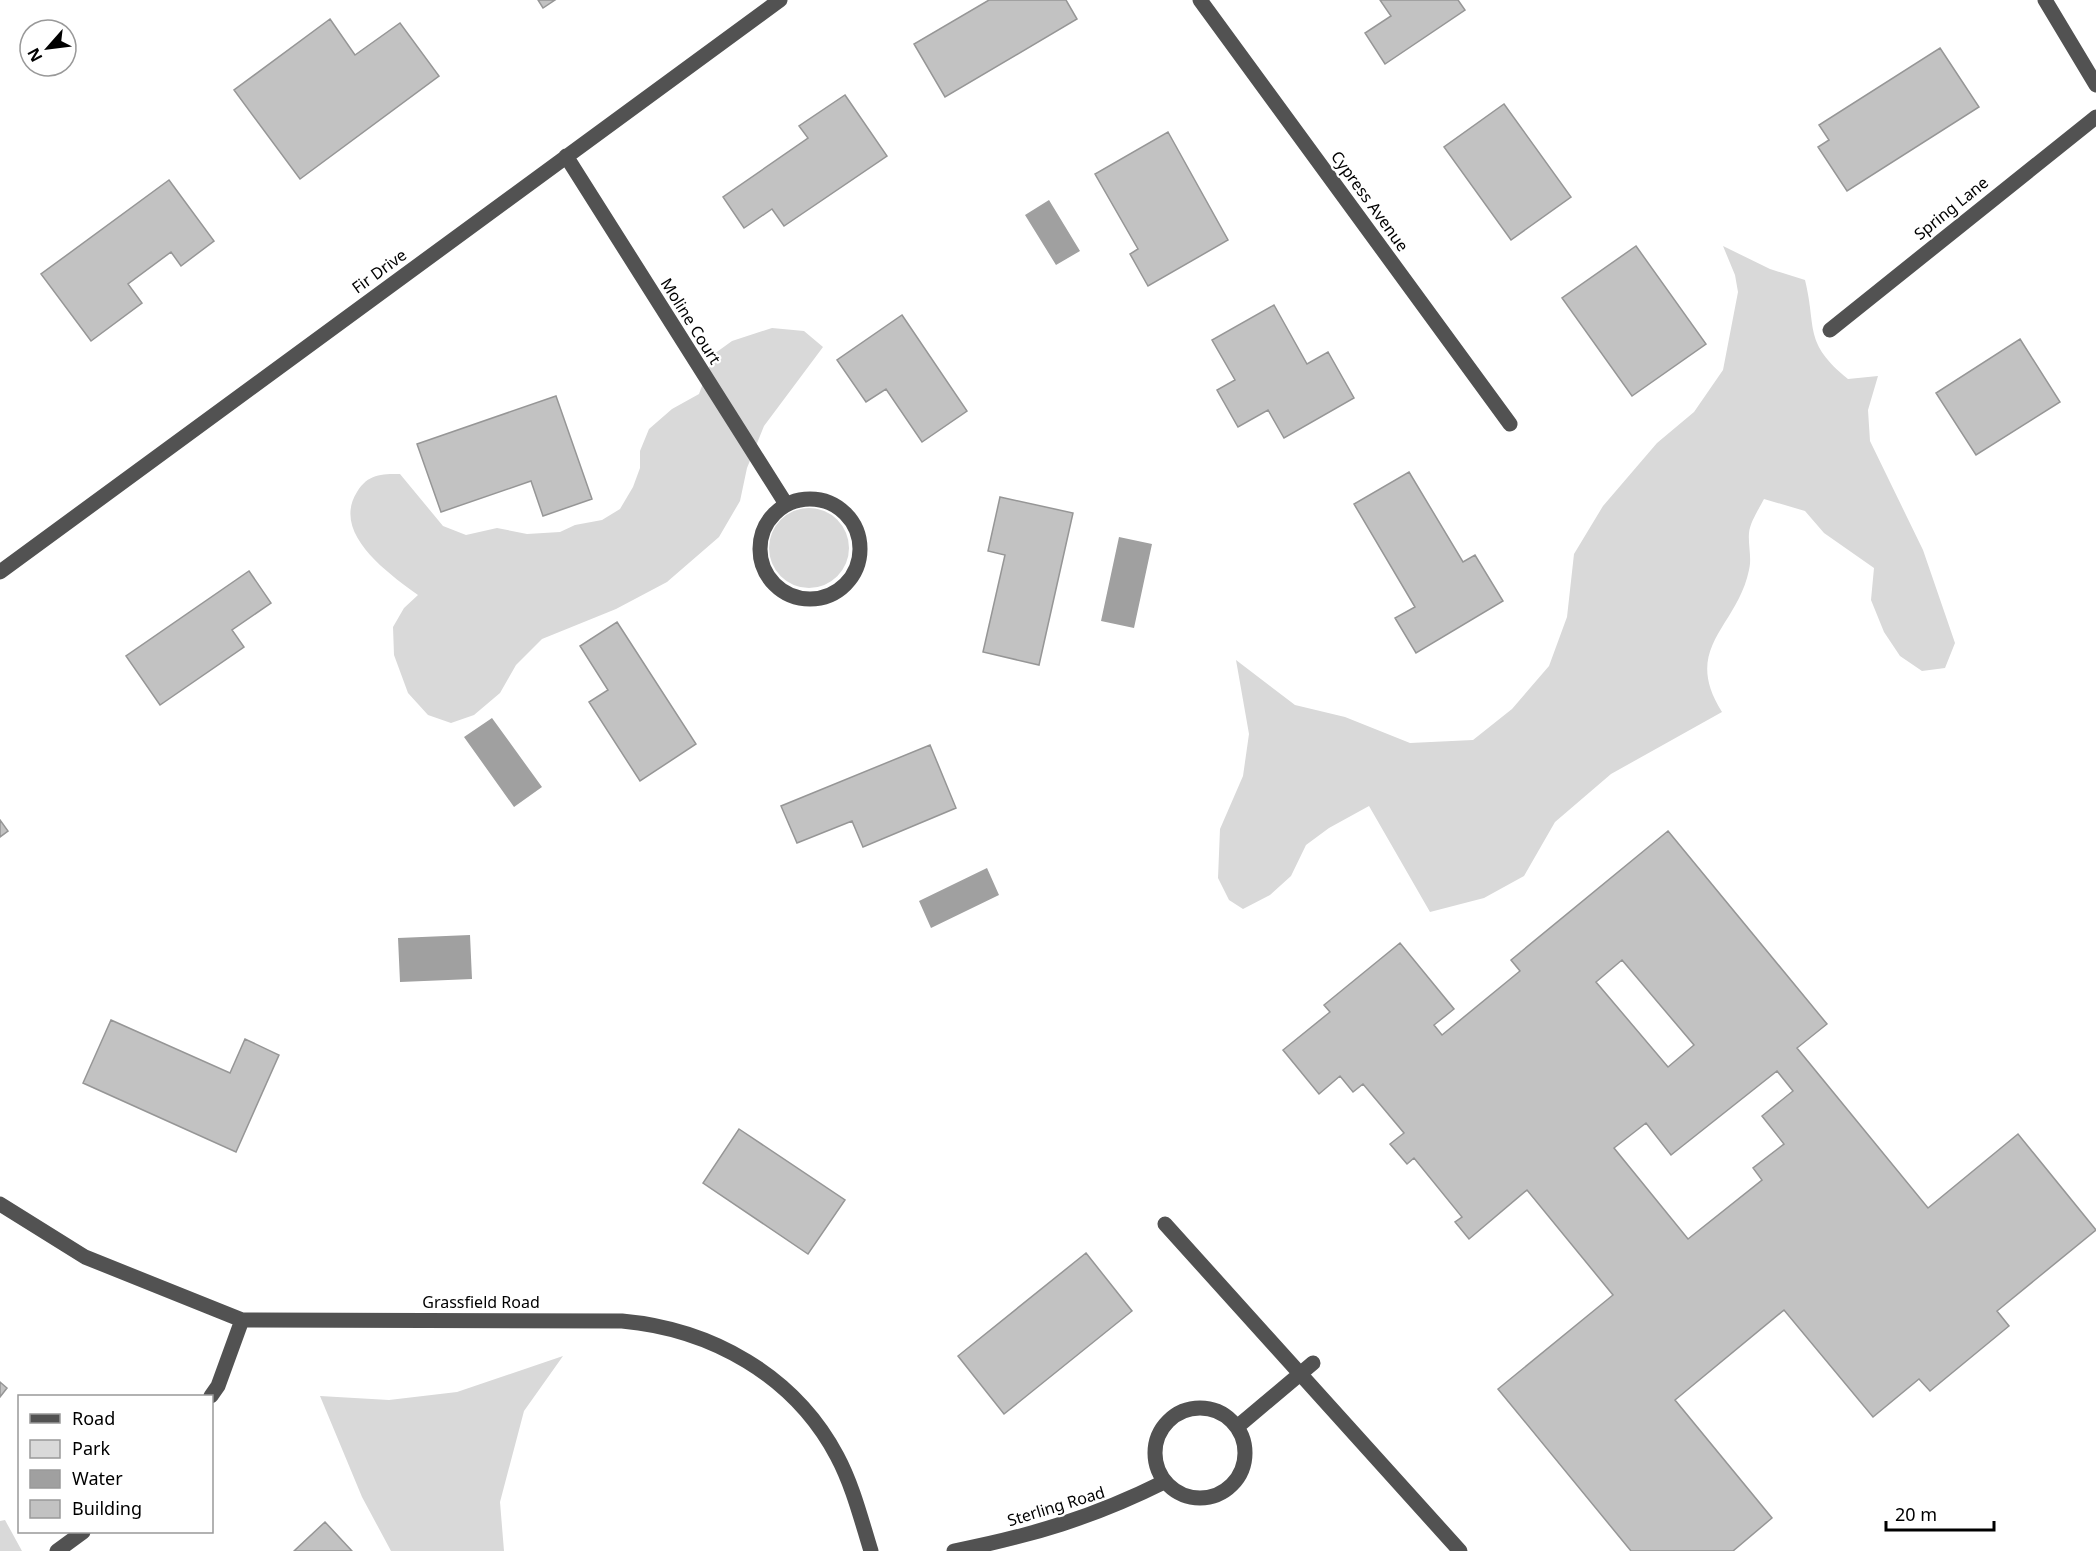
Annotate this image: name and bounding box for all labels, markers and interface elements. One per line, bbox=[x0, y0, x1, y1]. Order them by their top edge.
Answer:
north arrow bbox=[18, 18, 78, 78]
text: N bbox=[22, 44, 48, 66]
street label: Cypress Avenue bbox=[1326, 146, 1414, 256]
street label: Spring Lane bbox=[1909, 171, 1993, 245]
street label: Fir Drive bbox=[347, 244, 411, 298]
street label: Moline Court bbox=[656, 274, 726, 368]
street label: Grassfield Road bbox=[422, 1291, 540, 1313]
legend bbox=[18, 1395, 213, 1533]
text: Road bbox=[72, 1406, 115, 1430]
text: Park bbox=[72, 1436, 110, 1460]
text: Water bbox=[72, 1466, 123, 1490]
street label: Sterling Road bbox=[1005, 1481, 1107, 1531]
scale bar bbox=[1886, 1494, 1994, 1532]
text: Building bbox=[72, 1496, 142, 1520]
text: 20 m bbox=[1895, 1502, 1937, 1526]

